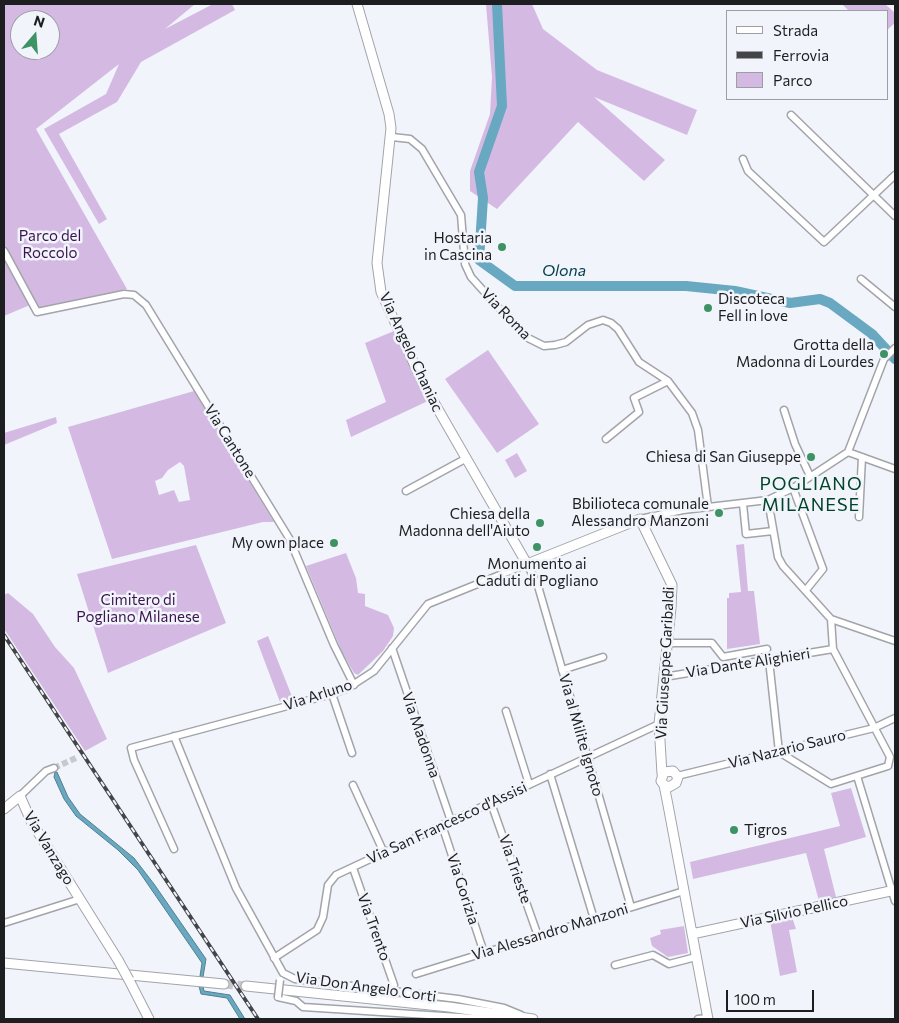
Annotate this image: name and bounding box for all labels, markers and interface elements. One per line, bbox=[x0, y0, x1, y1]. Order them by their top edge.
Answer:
north arrow bbox=[10, 10, 60, 60]
legend bbox=[726, 10, 889, 100]
text: N bbox=[32, 12, 47, 31]
text: Strada bbox=[773, 21, 818, 39]
text: Ferrovia bbox=[773, 46, 829, 64]
text: Parco bbox=[773, 71, 812, 89]
park label: Parco del Roccolo bbox=[19, 227, 81, 262]
place label: Hostaria in Cascina bbox=[424, 229, 492, 264]
marker: Hostaria in Cascina bbox=[496, 241, 508, 253]
water label: Olona bbox=[542, 261, 586, 281]
street label: Via Roma bbox=[477, 285, 535, 343]
street label: Via Angelo Chaniac bbox=[375, 289, 447, 415]
place label: Discoteca Fell in love bbox=[718, 290, 788, 325]
marker: Discoteca Fell in love bbox=[702, 302, 714, 314]
place label: Grotta della Madonna di Lourdes bbox=[736, 336, 874, 371]
marker: Grotta della Madonna di Lourdes bbox=[878, 348, 890, 360]
street label: Via Cantone bbox=[200, 401, 260, 481]
place label: Chiesa di San Giuseppe bbox=[646, 448, 801, 466]
marker: Chiesa di San Giuseppe bbox=[805, 451, 817, 463]
district label: POGLIANO MILANESE bbox=[758, 473, 864, 516]
place label: Bbilioteca comunale Alessandro Manzoni bbox=[571, 495, 709, 530]
place label: Chiesa della Madonna dell'Aiuto bbox=[398, 505, 530, 540]
marker: Bbilioteca comunale Alessandro Manzoni bbox=[713, 507, 725, 519]
marker: Chiesa della Madonna dell'Aiuto bbox=[534, 517, 546, 529]
place label: My own place bbox=[231, 534, 324, 552]
marker: My own place bbox=[328, 537, 340, 549]
marker: Monumento ai Caduti di Pogliano bbox=[531, 541, 543, 553]
place label: Monumento ai Caduti di Pogliano bbox=[476, 555, 598, 590]
street label: Via Giuseppe Garibaldi bbox=[652, 586, 678, 740]
park label: Cimitero di Pogliano Milanese bbox=[76, 591, 200, 626]
street label: Via Dante Alighieri bbox=[685, 644, 811, 682]
street label: Via al Milite Ignoto bbox=[555, 672, 607, 798]
street label: Via Arluno bbox=[281, 675, 355, 715]
street label: Via Madonna bbox=[398, 690, 444, 780]
street label: Via Nazario Sauro bbox=[726, 726, 848, 772]
street label: Via San Francesco d'Assisi bbox=[364, 778, 530, 868]
street label: Via Vanzago bbox=[20, 808, 78, 888]
place label: Tigros bbox=[744, 821, 787, 839]
marker: Tigros bbox=[728, 824, 740, 836]
street label: Via Trieste bbox=[495, 832, 535, 906]
street label: Via Gorizia bbox=[443, 851, 483, 927]
street label: Via Trento bbox=[353, 891, 395, 963]
street label: Via Silvio Pellico bbox=[739, 892, 849, 932]
street label: Via Alessandro Manzoni bbox=[470, 900, 630, 964]
street label: Via Don Angelo Corti bbox=[294, 968, 438, 1006]
scale bar bbox=[729, 980, 816, 1012]
text: 100 m bbox=[734, 990, 776, 1008]

